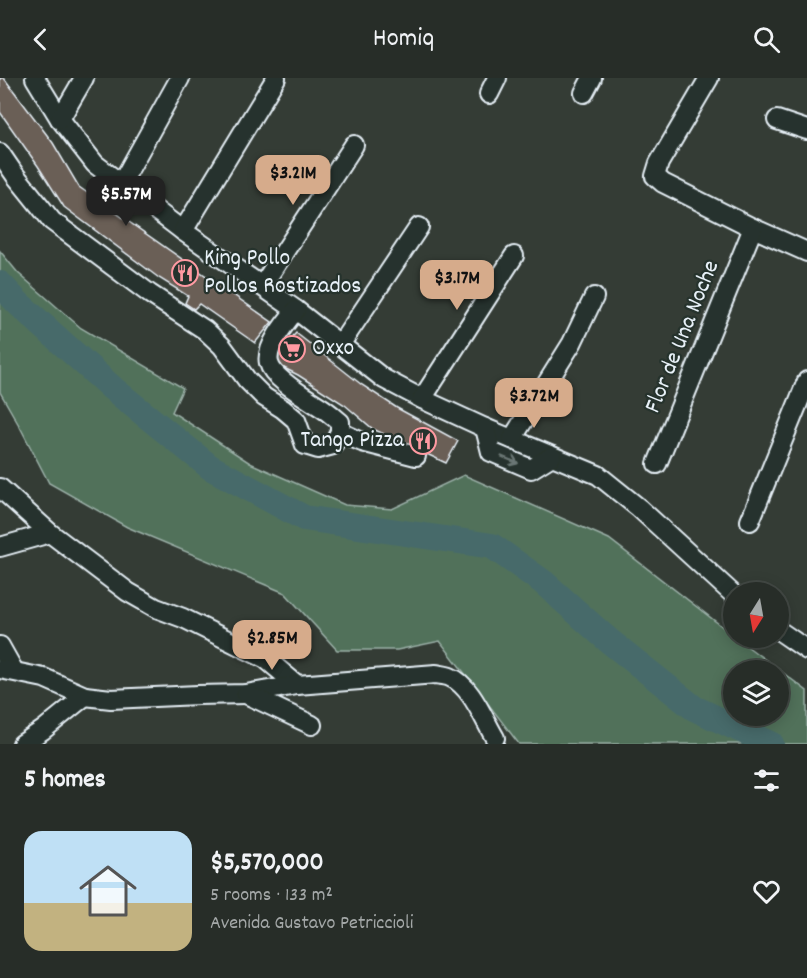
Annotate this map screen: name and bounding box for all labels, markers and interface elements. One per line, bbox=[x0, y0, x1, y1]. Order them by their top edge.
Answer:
text: Homiq bbox=[373, 20, 434, 59]
icon: back bbox=[24, 23, 57, 56]
icon: search bbox=[750, 23, 783, 56]
pin: $3.21M bbox=[244, 155, 342, 206]
text: $3.21M bbox=[269, 160, 317, 188]
pin: $5.57M bbox=[77, 176, 175, 227]
text: $5.57M bbox=[100, 181, 152, 209]
place label: King Pollo Pollos Rostizados bbox=[204, 242, 361, 304]
street label: Flor de Una Noche bbox=[637, 256, 729, 418]
restaurant icon: King Pollo Pollos Rostizados bbox=[170, 258, 200, 288]
pin: $3.17M bbox=[408, 260, 506, 311]
text: $3.17M bbox=[434, 265, 480, 293]
place label: Oxxo bbox=[312, 332, 354, 366]
supermarket icon: Oxxo bbox=[277, 334, 307, 364]
pin: $3.72M bbox=[485, 378, 583, 429]
text: $3.72M bbox=[509, 383, 559, 411]
place label: Tango Pizza bbox=[301, 424, 405, 458]
restaurant icon: Tango Pizza bbox=[408, 426, 438, 456]
one-way arrow bbox=[501, 455, 519, 466]
north arrow bbox=[723, 582, 789, 648]
map controls bbox=[723, 582, 789, 726]
pin: $2.85M bbox=[223, 620, 321, 671]
text: $2.85M bbox=[246, 625, 298, 653]
button: layers bbox=[723, 660, 789, 726]
text: 5 homes bbox=[24, 762, 106, 799]
icon: filters bbox=[750, 764, 783, 797]
text: $5,570,000 bbox=[210, 845, 324, 882]
icon: home bbox=[72, 855, 144, 927]
icon: heart bbox=[750, 875, 783, 908]
text: 5 rooms · 133 m² bbox=[210, 882, 333, 910]
text: Avenida Gustavo Petriccioli bbox=[210, 910, 413, 938]

